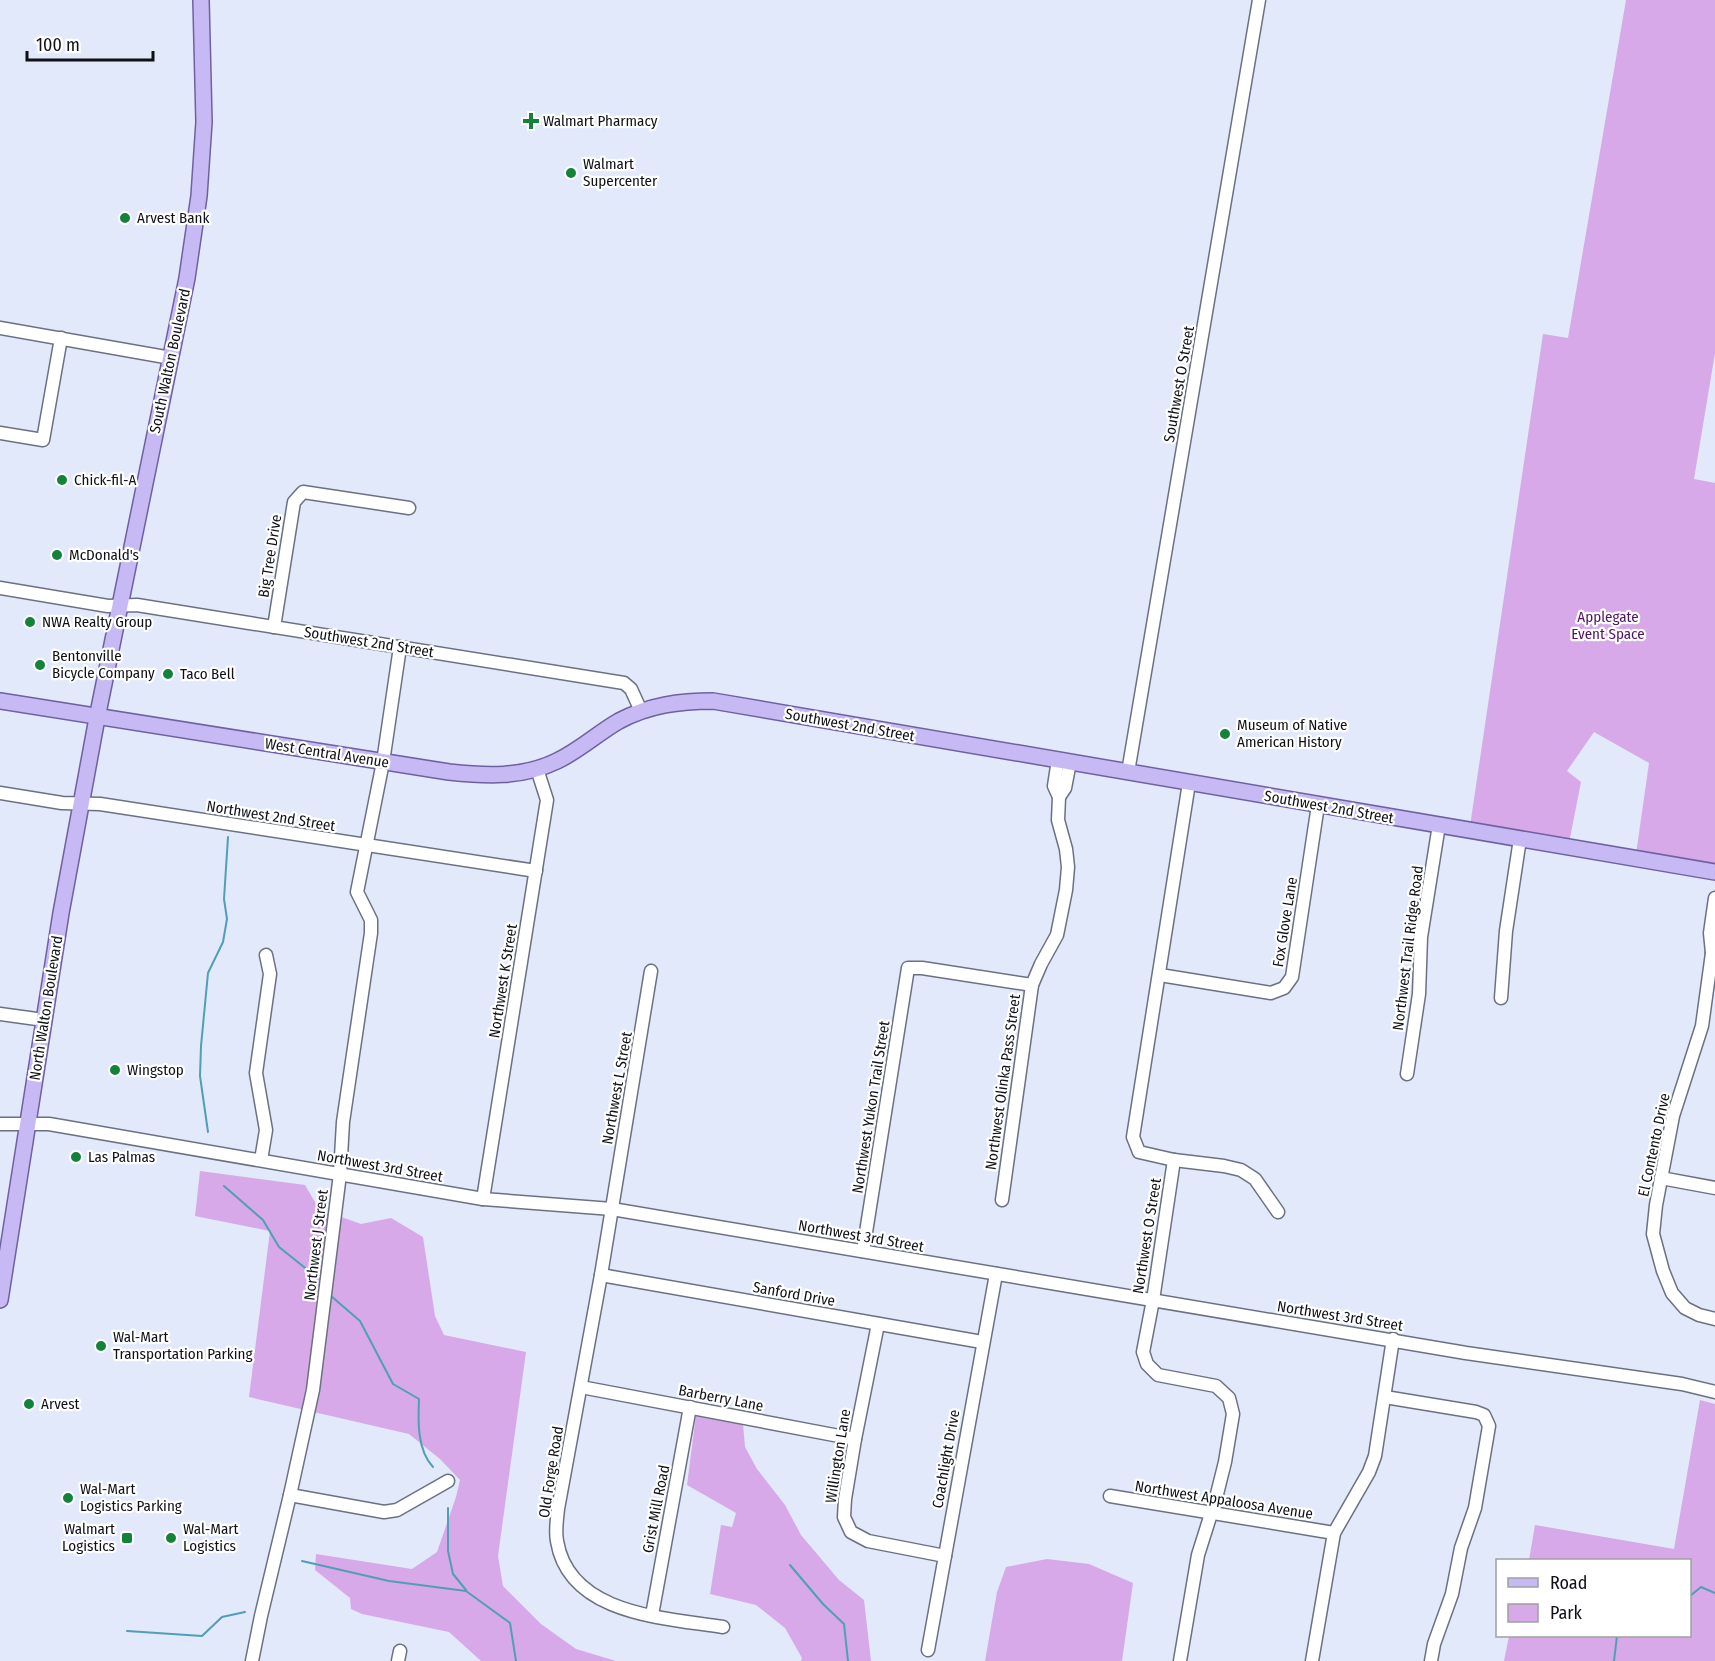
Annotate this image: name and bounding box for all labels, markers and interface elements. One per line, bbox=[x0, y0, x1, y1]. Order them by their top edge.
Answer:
scale bar bbox=[27, 24, 153, 62]
text: 100 m bbox=[36, 34, 80, 56]
place label: Walmart Pharmacy bbox=[543, 112, 658, 130]
marker: Walmart Pharmacy bbox=[524, 114, 538, 128]
place label: Walmart Supercenter bbox=[583, 155, 658, 190]
marker: Walmart Supercenter bbox=[564, 166, 578, 180]
place label: Arvest Bank bbox=[137, 209, 209, 227]
marker: Arvest Bank bbox=[118, 211, 132, 225]
street label: South Walton Boulevard bbox=[146, 287, 194, 435]
street label: Southwest O Street bbox=[1160, 324, 1198, 444]
place label: Chick-fil-A bbox=[74, 471, 136, 489]
marker: Chick-fil-A bbox=[55, 473, 69, 487]
street label: Big Tree Drive bbox=[255, 513, 285, 599]
place label: McDonald's bbox=[69, 546, 139, 564]
marker: McDonald's bbox=[50, 548, 64, 562]
park label: Applegate Event Space bbox=[1571, 608, 1645, 643]
place label: NWA Realty Group bbox=[42, 613, 152, 631]
marker: NWA Realty Group bbox=[23, 615, 37, 629]
street label: Southwest 2nd Street bbox=[303, 623, 435, 661]
place label: Bentonville Bicycle Company bbox=[52, 647, 155, 682]
marker: Bentonville Bicycle Company bbox=[33, 658, 47, 672]
place label: Taco Bell bbox=[180, 665, 235, 683]
marker: Taco Bell bbox=[161, 667, 175, 681]
street label: Southwest 2nd Street bbox=[784, 705, 916, 745]
place label: Museum of Native American History bbox=[1237, 716, 1347, 751]
marker: Museum of Native American History bbox=[1218, 727, 1232, 741]
street label: West Central Avenue bbox=[264, 734, 390, 772]
street label: Southwest 2nd Street bbox=[1263, 787, 1395, 827]
street label: Northwest 2nd Street bbox=[205, 797, 337, 835]
street label: Northwest Trail Ridge Road bbox=[1389, 865, 1427, 1031]
street label: Fox Glove Lane bbox=[1269, 876, 1301, 968]
street label: Northwest K Street bbox=[485, 922, 521, 1039]
street label: North Walton Boulevard bbox=[26, 934, 66, 1082]
street label: Northwest Olinka Pass Street bbox=[982, 993, 1024, 1171]
street label: Northwest Yukon Trail Street bbox=[848, 1019, 894, 1195]
street label: Northwest L Street bbox=[598, 1030, 636, 1146]
place label: Wingstop bbox=[127, 1061, 184, 1079]
marker: Wingstop bbox=[108, 1063, 122, 1077]
street label: El Contento Drive bbox=[1634, 1092, 1674, 1198]
street label: Northwest 3rd Street bbox=[316, 1146, 444, 1186]
place label: Las Palmas bbox=[88, 1148, 155, 1166]
marker: Las Palmas bbox=[69, 1150, 83, 1164]
street label: Northwest O Street bbox=[1129, 1177, 1165, 1295]
street label: Northwest J Street bbox=[300, 1188, 332, 1301]
street label: Northwest 3rd Street bbox=[797, 1216, 925, 1256]
street label: Sanford Drive bbox=[751, 1278, 837, 1310]
street label: Northwest 3rd Street bbox=[1276, 1297, 1404, 1335]
place label: Wal-Mart Transportation Parking bbox=[113, 1328, 253, 1363]
marker: Wal-Mart Transportation Parking bbox=[94, 1339, 108, 1353]
street label: Barberry Lane bbox=[677, 1381, 765, 1415]
place label: Arvest bbox=[41, 1395, 80, 1413]
marker: Arvest bbox=[22, 1397, 36, 1411]
street label: Willington Lane bbox=[822, 1408, 854, 1504]
street label: Coachlight Drive bbox=[928, 1408, 964, 1510]
street label: Old Forge Road bbox=[535, 1425, 567, 1519]
street label: Grist Mill Road bbox=[639, 1463, 673, 1555]
street label: Northwest Appaloosa Avenue bbox=[1134, 1477, 1314, 1523]
place label: Wal-Mart Logistics Parking bbox=[80, 1480, 182, 1515]
marker: Wal-Mart Logistics Parking bbox=[61, 1491, 75, 1505]
place label: Walmart Logistics bbox=[62, 1520, 115, 1555]
place label: Wal-Mart Logistics bbox=[183, 1520, 239, 1555]
marker: Walmart Logistics bbox=[120, 1531, 134, 1545]
marker: Wal-Mart Logistics bbox=[164, 1531, 178, 1545]
legend bbox=[1496, 1559, 1691, 1637]
text: Road bbox=[1550, 1572, 1587, 1594]
text: Park bbox=[1550, 1602, 1583, 1624]

